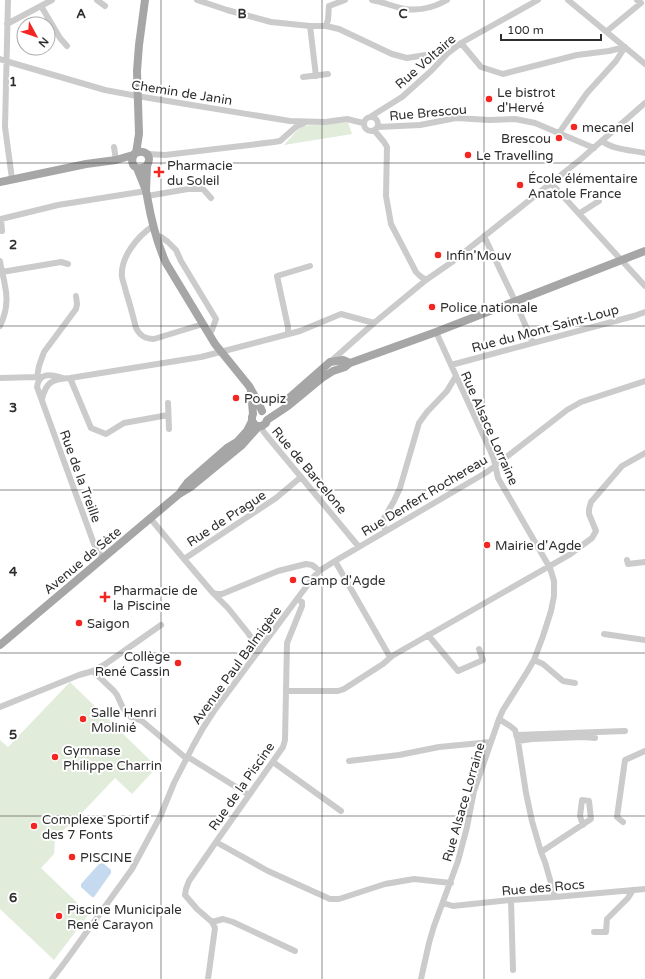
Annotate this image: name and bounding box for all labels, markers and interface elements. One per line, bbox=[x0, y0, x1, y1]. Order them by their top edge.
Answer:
text: A bbox=[76, 6, 86, 22]
text: B bbox=[237, 6, 247, 22]
text: C bbox=[398, 6, 408, 22]
north arrow bbox=[16, 16, 56, 56]
scale bar bbox=[501, 16, 601, 42]
text: 100 m bbox=[507, 23, 544, 37]
street label: Rue Voltaire bbox=[392, 31, 459, 92]
text: N bbox=[35, 35, 51, 50]
text: 1 bbox=[9, 74, 17, 90]
street label: Chemin de Janin bbox=[130, 77, 234, 109]
place label: Le bistrot d'Hervé bbox=[497, 85, 555, 116]
marker: Le bistrot d'Hervé bbox=[484, 94, 494, 104]
street label: Rue Brescou bbox=[389, 102, 468, 124]
place label: mecanel bbox=[582, 120, 634, 136]
marker: mecanel bbox=[569, 122, 579, 132]
place label: Brescou bbox=[501, 131, 551, 147]
marker: Brescou bbox=[554, 133, 564, 143]
place label: Le Travelling bbox=[476, 148, 554, 164]
marker: Le Travelling bbox=[463, 150, 473, 160]
place label: Pharmacie du Soleil bbox=[167, 158, 233, 189]
marker: Pharmacie du Soleil bbox=[154, 167, 164, 177]
place label: École élémentaire Anatole France bbox=[528, 171, 638, 202]
marker: École élémentaire Anatole France bbox=[515, 180, 525, 190]
text: 2 bbox=[9, 237, 17, 253]
place label: Infin'Mouv bbox=[446, 248, 512, 264]
marker: Infin'Mouv bbox=[433, 250, 443, 260]
place label: Police nationale bbox=[440, 300, 538, 316]
marker: Police nationale bbox=[427, 302, 437, 312]
street label: Rue du Mont Saint-Loup bbox=[470, 302, 621, 356]
street label: Rue Alsace Lorraine bbox=[457, 369, 521, 488]
place label: Poupiz bbox=[244, 391, 286, 407]
marker: Poupiz bbox=[231, 393, 241, 403]
text: 3 bbox=[9, 400, 17, 416]
street label: Rue de Barcelone bbox=[268, 424, 350, 517]
street label: Rue de la Treille bbox=[56, 428, 104, 525]
street label: Rue Denfert Rochereau bbox=[358, 452, 491, 540]
street label: Rue de Prague bbox=[184, 487, 269, 550]
street label: Avenue de Sète bbox=[41, 524, 125, 598]
place label: Mairie d'Agde bbox=[495, 538, 581, 554]
marker: Mairie d'Agde bbox=[482, 540, 492, 550]
text: 4 bbox=[9, 564, 18, 580]
place label: Camp d'Agde bbox=[301, 573, 385, 589]
marker: Camp d'Agde bbox=[288, 575, 298, 585]
place label: Pharmacie de la Piscine bbox=[113, 583, 198, 614]
marker: Pharmacie de la Piscine bbox=[100, 592, 110, 602]
street label: Avenue Paul Balmigère bbox=[188, 603, 285, 728]
place label: Saigon bbox=[87, 616, 130, 632]
marker: Saigon bbox=[74, 618, 84, 628]
place label: Collège René Cassin bbox=[95, 649, 170, 680]
marker: Collège René Cassin bbox=[173, 658, 183, 668]
place label: Salle Henri Molinié bbox=[91, 705, 157, 736]
marker: Salle Henri Molinié bbox=[78, 714, 88, 724]
text: 5 bbox=[9, 727, 17, 743]
street label: Rue de la Piscine bbox=[205, 739, 278, 834]
street label: Rue Alsace Lorraine bbox=[439, 741, 489, 864]
place label: Gymnase Philippe Charrin bbox=[63, 743, 162, 774]
marker: Gymnase Philippe Charrin bbox=[50, 752, 60, 762]
place label: Complexe Sportif des 7 Fonts bbox=[42, 812, 149, 843]
marker: Complexe Sportif des 7 Fonts bbox=[29, 821, 39, 831]
place label: PISCINE bbox=[80, 850, 132, 866]
marker: PISCINE bbox=[67, 852, 77, 862]
street label: Rue des Rocs bbox=[501, 876, 585, 900]
text: 6 bbox=[9, 890, 17, 906]
place label: Piscine Municipale René Carayon bbox=[67, 902, 182, 933]
marker: Piscine Municipale René Carayon bbox=[54, 911, 64, 921]

